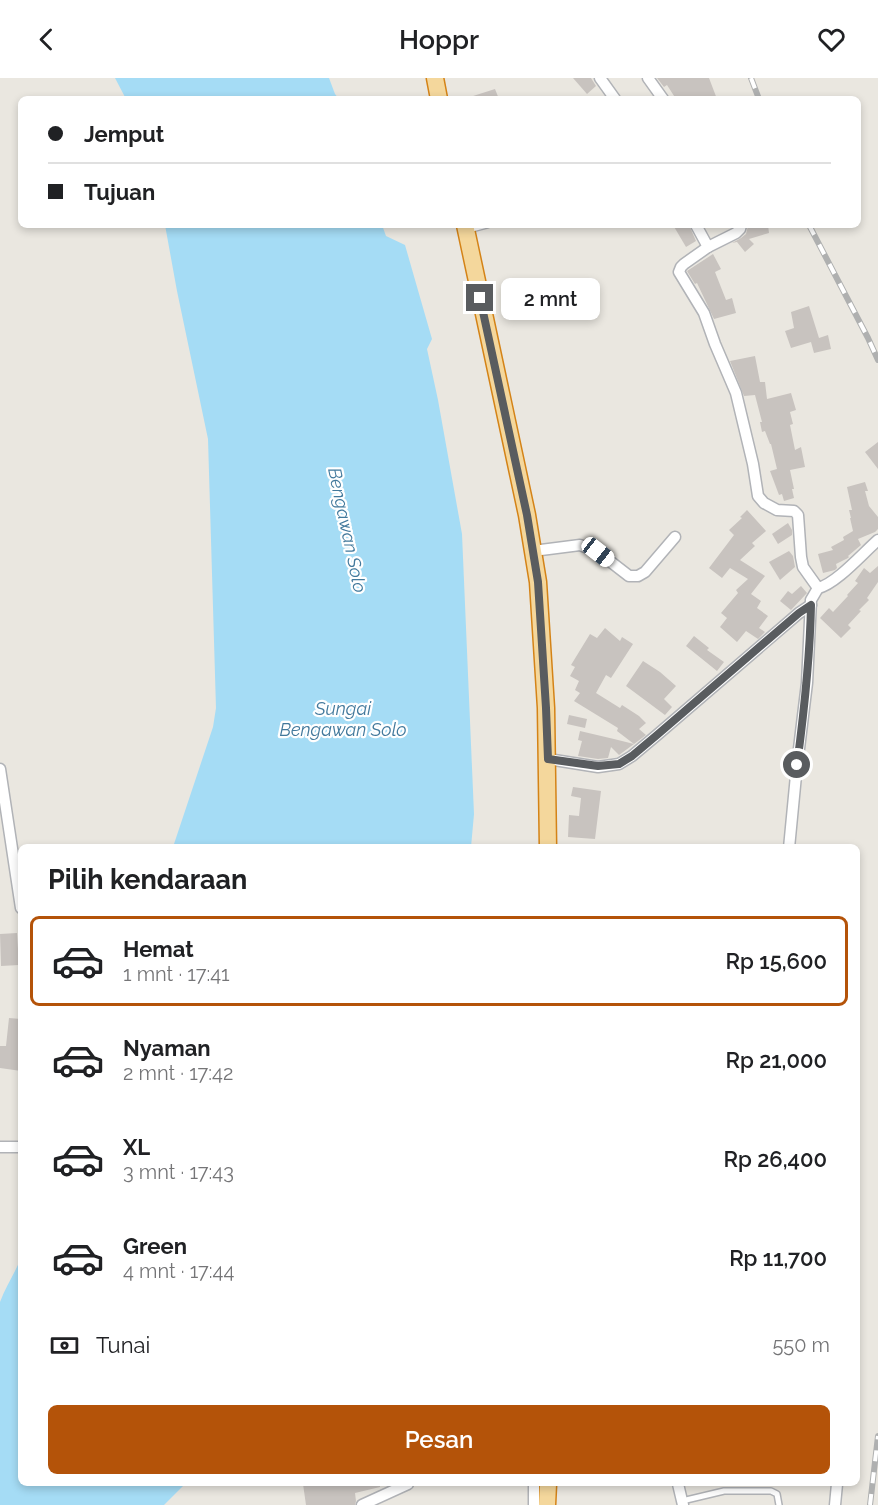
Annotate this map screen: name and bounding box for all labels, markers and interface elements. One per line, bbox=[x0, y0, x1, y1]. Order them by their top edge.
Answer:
icon: back bbox=[30, 23, 63, 56]
icon: heart bbox=[815, 23, 848, 56]
text: Hoppr bbox=[399, 24, 479, 55]
text: Jemput bbox=[84, 121, 164, 147]
text: Tujuan bbox=[84, 179, 155, 205]
callout: 2 mnt bbox=[501, 277, 600, 319]
route end bbox=[466, 284, 493, 311]
text: 2 mnt bbox=[524, 287, 577, 311]
water label: Bengawan Solo bbox=[324, 465, 371, 594]
car bbox=[578, 534, 618, 570]
water label: Sungai Bengawan Solo bbox=[279, 698, 407, 740]
route start bbox=[783, 751, 810, 778]
text: Pilih kendaraan bbox=[48, 864, 247, 895]
icon: car bbox=[51, 934, 105, 988]
text: Hemat bbox=[123, 936, 194, 962]
text: Rp 15,600 bbox=[726, 948, 827, 974]
text: 1 mnt · 17:41 bbox=[123, 962, 230, 986]
icon: car bbox=[51, 1033, 105, 1087]
text: Nyaman bbox=[123, 1035, 211, 1061]
text: Rp 21,000 bbox=[725, 1047, 827, 1073]
text: 2 mnt · 17:42 bbox=[123, 1061, 233, 1085]
icon: car bbox=[51, 1132, 105, 1186]
text: XL bbox=[123, 1134, 150, 1160]
text: Rp 26,400 bbox=[724, 1146, 827, 1172]
text: 3 mnt · 17:43 bbox=[123, 1160, 234, 1184]
icon: car bbox=[51, 1231, 105, 1285]
text: Green bbox=[123, 1233, 187, 1259]
text: Rp 11,700 bbox=[729, 1245, 827, 1271]
text: 4 mnt · 17:44 bbox=[123, 1259, 234, 1283]
icon: cash bbox=[48, 1329, 81, 1362]
text: Tunai bbox=[96, 1332, 150, 1358]
text: 550 m bbox=[772, 1333, 830, 1357]
button: Pesan bbox=[48, 1405, 830, 1474]

